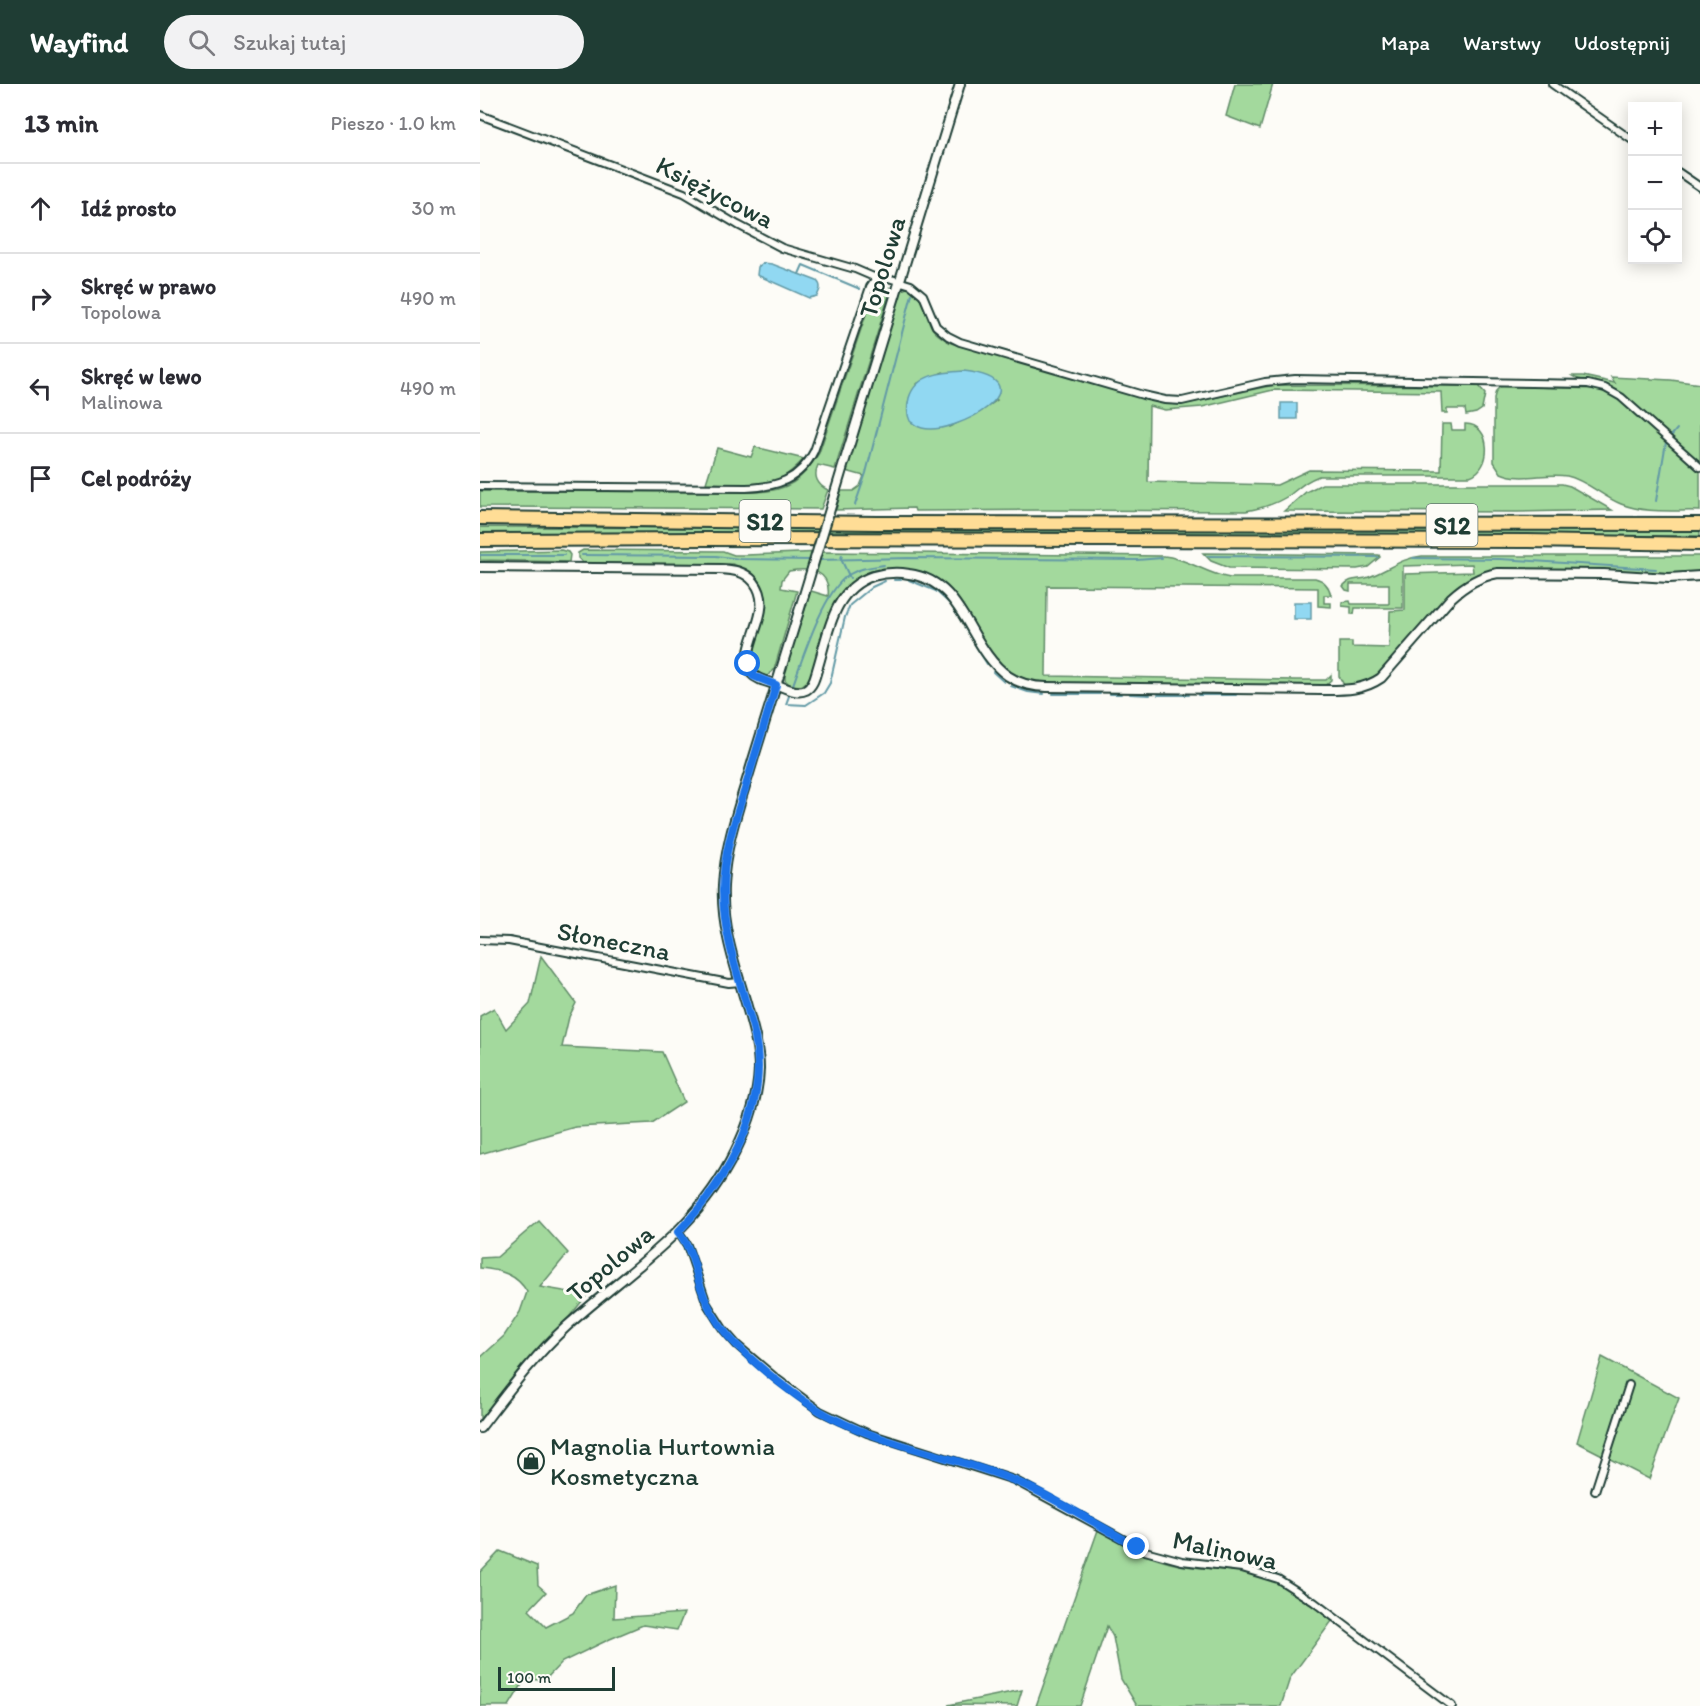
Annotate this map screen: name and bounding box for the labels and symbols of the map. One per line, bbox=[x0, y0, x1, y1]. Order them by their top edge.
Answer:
street label: Księżycowa bbox=[651, 149, 780, 236]
street label: Topolowa bbox=[851, 212, 913, 321]
road number: S12 bbox=[740, 500, 790, 542]
road number: S12 bbox=[1426, 504, 1478, 546]
route start bbox=[734, 650, 760, 676]
street label: Słoneczna bbox=[555, 914, 674, 968]
street label: Topolowa bbox=[560, 1217, 661, 1309]
place label: Magnolia Hurtownia Kosmetyczna bbox=[550, 1430, 775, 1492]
shop icon: Magnolia Hurtownia Kosmetyczna bbox=[516, 1446, 546, 1476]
street label: Malinowa bbox=[1170, 1523, 1281, 1577]
route end bbox=[1123, 1533, 1149, 1559]
scale bar bbox=[498, 1664, 615, 1692]

